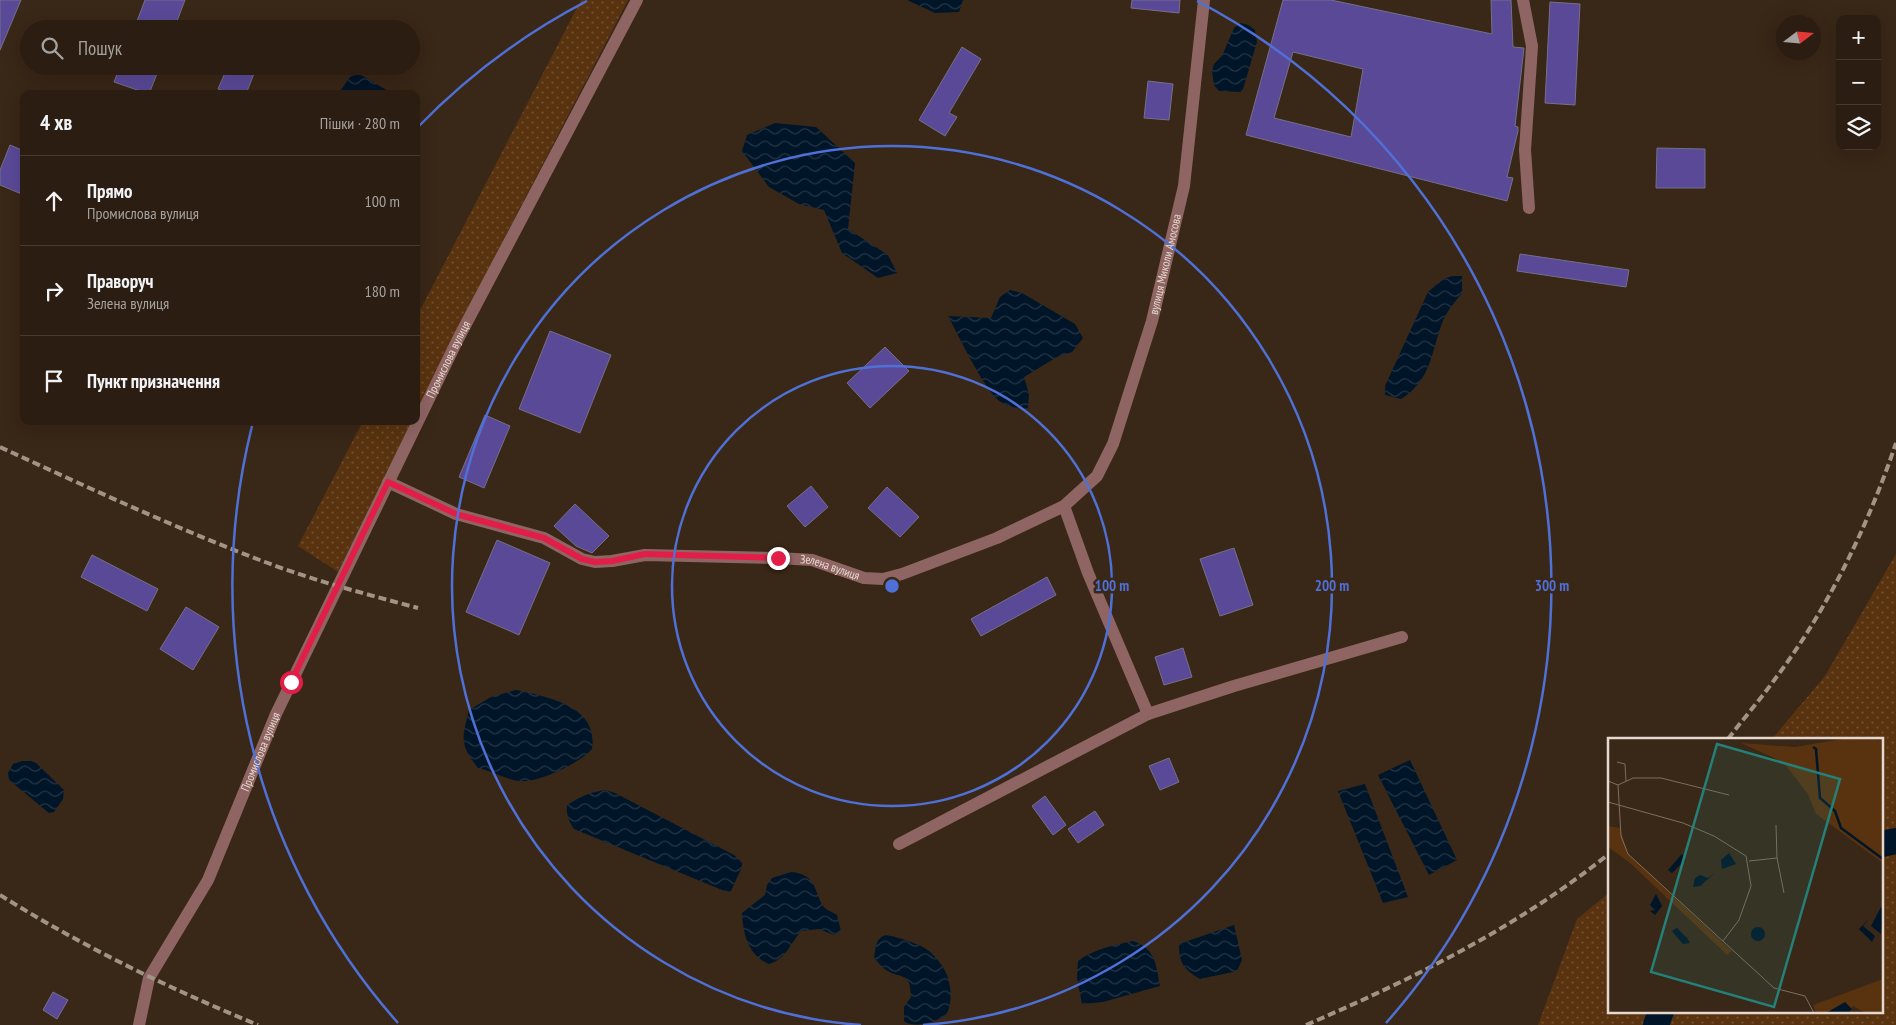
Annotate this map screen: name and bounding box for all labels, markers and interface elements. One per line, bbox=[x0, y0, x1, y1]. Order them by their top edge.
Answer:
north arrow bbox=[1776, 15, 1821, 60]
map controls bbox=[1836, 15, 1881, 150]
button: + bbox=[1836, 15, 1881, 60]
search box bbox=[20, 20, 420, 75]
icon: search bbox=[38, 34, 66, 62]
text: Пошук bbox=[78, 36, 122, 60]
button: − bbox=[1836, 60, 1881, 105]
button: layers bbox=[1836, 105, 1881, 150]
text: 4 хв bbox=[40, 109, 72, 136]
text: Пішки · 280 m bbox=[320, 113, 400, 133]
text: Прямо bbox=[87, 179, 132, 203]
icon: ahead bbox=[40, 187, 68, 215]
text: 100 m bbox=[365, 191, 400, 211]
text: Промислова вулиця bbox=[87, 203, 199, 223]
street label: вулиця Миколи Амосова bbox=[1146, 212, 1184, 316]
text: Праворуч bbox=[87, 269, 154, 293]
icon: right bbox=[40, 277, 68, 305]
text: 180 m bbox=[365, 281, 400, 301]
text: Зелена вулиця bbox=[87, 293, 169, 313]
street label: Промислова вулиця bbox=[423, 318, 473, 400]
icon: arrive bbox=[40, 367, 68, 395]
text: Пункт призначення bbox=[87, 369, 220, 393]
route end bbox=[767, 547, 790, 570]
street label: Зелена вулиця bbox=[800, 551, 862, 583]
text: 100 m bbox=[1095, 576, 1129, 595]
text: 200 m bbox=[1315, 576, 1349, 595]
text: 300 m bbox=[1535, 576, 1569, 595]
centre of rings bbox=[883, 577, 901, 595]
route start bbox=[280, 671, 303, 694]
street label: Промислова вулиця bbox=[237, 710, 283, 793]
inset map bbox=[1608, 738, 1884, 1012]

